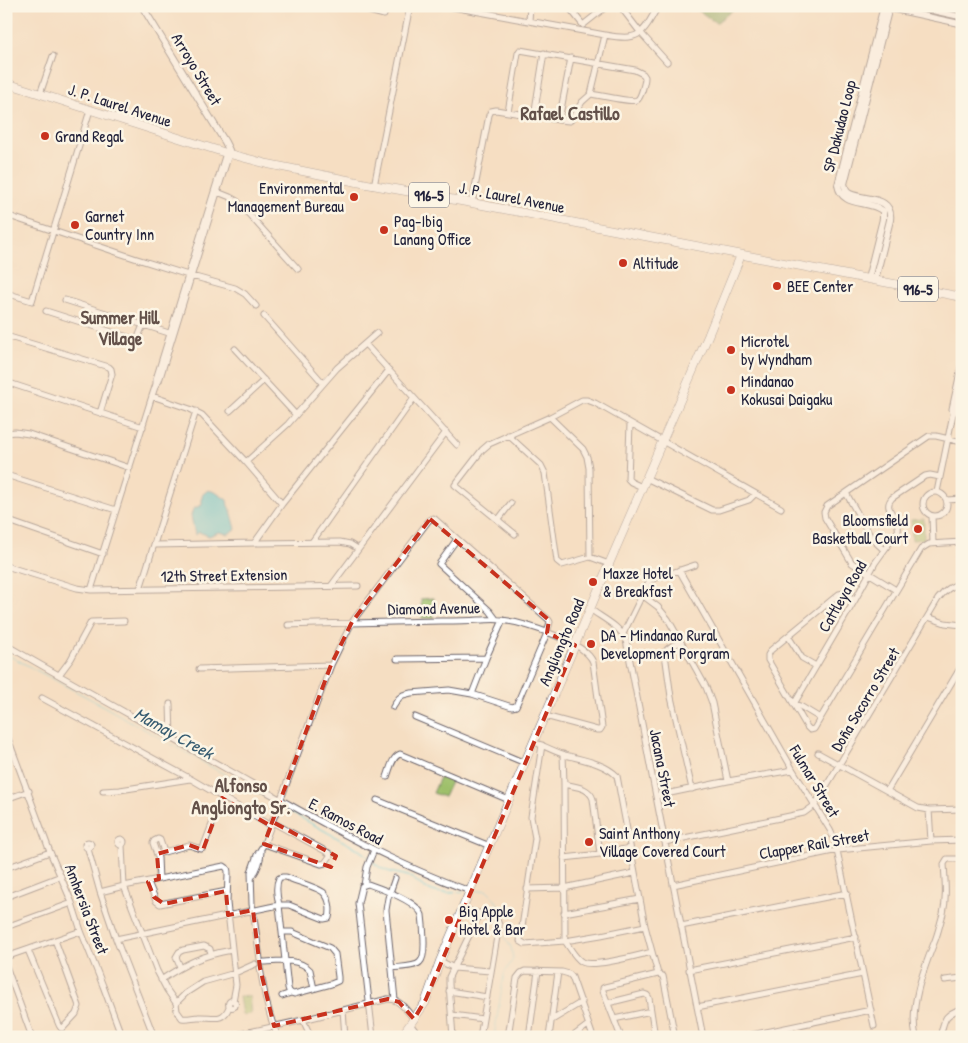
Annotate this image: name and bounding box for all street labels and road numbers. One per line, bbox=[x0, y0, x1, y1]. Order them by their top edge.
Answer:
street label: Arroyo Street bbox=[167, 29, 227, 110]
street label: J. P. Laurel Avenue bbox=[65, 78, 175, 132]
street label: SP Dakudao Loop bbox=[817, 78, 861, 174]
street label: J. P. Laurel Avenue bbox=[457, 176, 567, 218]
road number: 916-5 bbox=[409, 182, 449, 208]
road number: 916-5 bbox=[898, 276, 938, 302]
street label: Cattleya Road bbox=[813, 556, 871, 636]
street label: 12th Street Extension bbox=[160, 563, 288, 587]
street label: Angliongto Road bbox=[533, 595, 589, 689]
street label: Diamond Avenue bbox=[388, 596, 481, 620]
street label: Doña Socorro Street bbox=[825, 643, 905, 755]
street label: Jacana Street bbox=[645, 727, 681, 809]
street label: Fulmar Street bbox=[784, 740, 846, 822]
street label: E. Ramos Road bbox=[305, 792, 387, 850]
street label: Clapper Rail Street bbox=[757, 823, 871, 865]
street label: Amhersia Street bbox=[60, 861, 114, 958]

